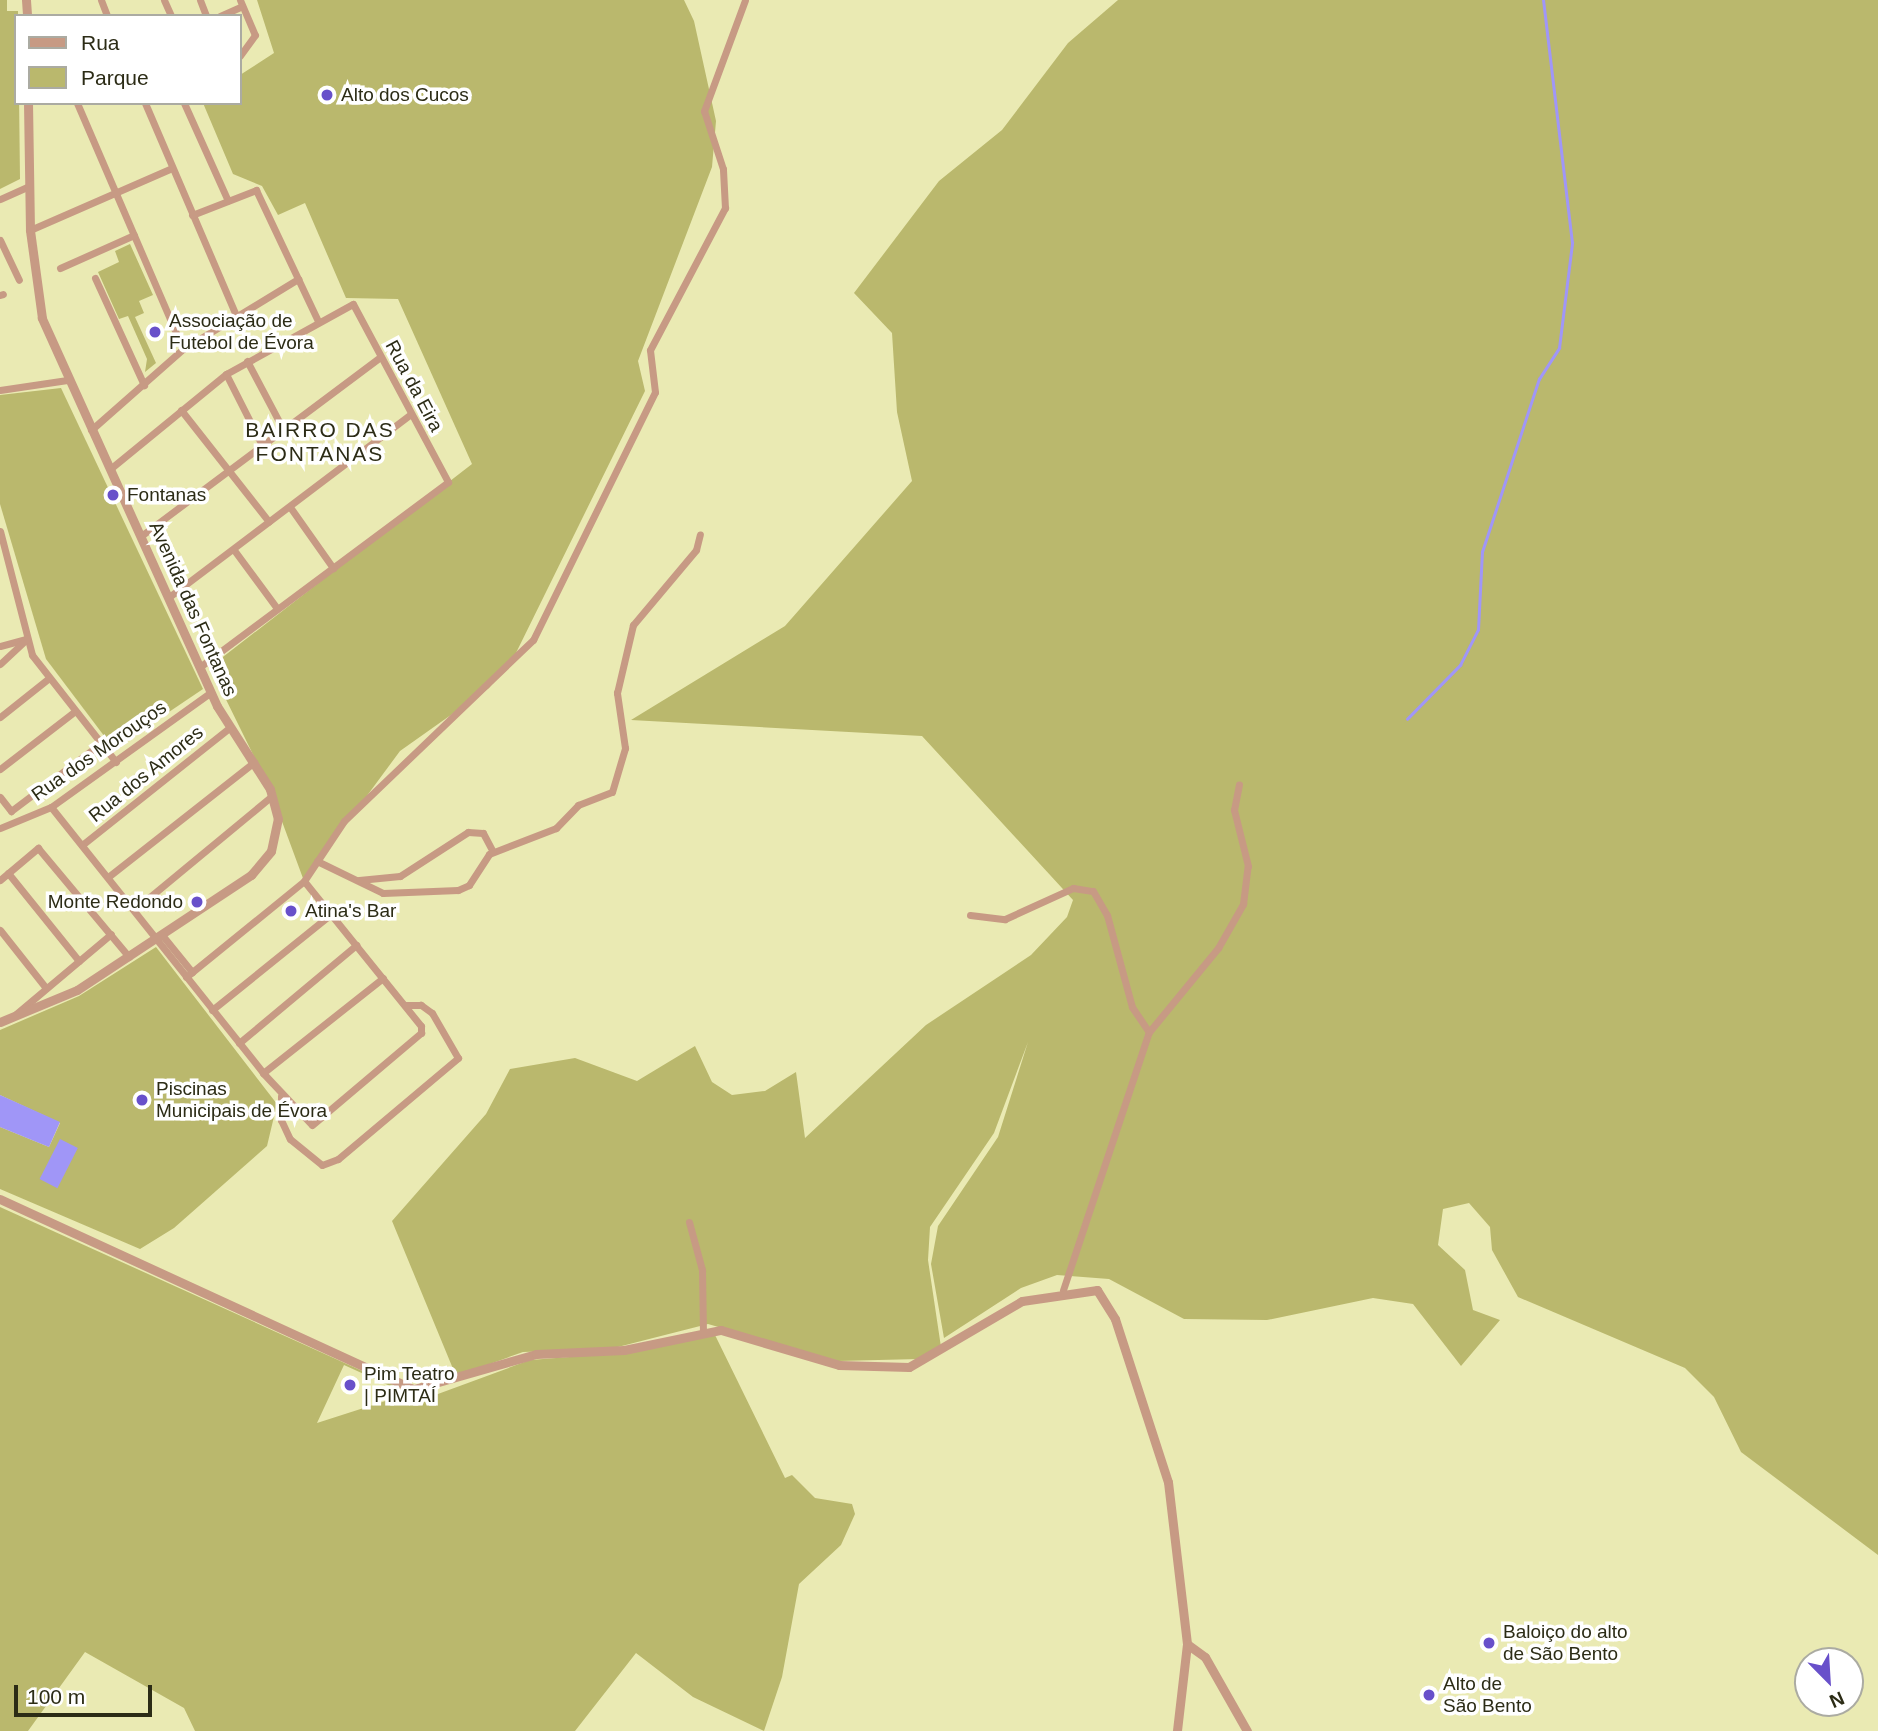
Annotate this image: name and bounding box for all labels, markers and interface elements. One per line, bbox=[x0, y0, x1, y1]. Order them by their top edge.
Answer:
legend bbox=[14, 14, 242, 105]
text: Rua bbox=[81, 31, 120, 54]
text: Parque bbox=[81, 66, 149, 89]
place label: Alto dos Cucos bbox=[341, 84, 469, 106]
marker: Alto dos Cucos bbox=[319, 87, 335, 103]
place label: Associação de Futebol de Évora bbox=[169, 310, 314, 354]
marker: Associação de Futebol de Évora bbox=[147, 324, 163, 340]
street label: Rua da Eira bbox=[380, 336, 448, 436]
district label: BAIRRO DAS FONTANAS bbox=[246, 417, 394, 467]
place label: Fontanas bbox=[127, 484, 206, 506]
marker: Fontanas bbox=[105, 487, 121, 503]
street label: Avenida das Fontanas bbox=[144, 518, 242, 700]
street label: Rua dos Morouços bbox=[27, 696, 171, 806]
street label: Rua dos Amores bbox=[84, 721, 208, 827]
place label: Monte Redondo bbox=[48, 891, 183, 913]
marker: Monte Redondo bbox=[189, 894, 205, 910]
place label: Atina's Bar bbox=[305, 900, 396, 922]
marker: Atina's Bar bbox=[283, 903, 299, 919]
place label: Piscinas Municipais de Évora bbox=[156, 1078, 327, 1122]
marker: Piscinas Municipais de Évora bbox=[134, 1092, 150, 1108]
place label: Pim Teatro | PIMTAÍ bbox=[364, 1363, 455, 1407]
marker: Pim Teatro | PIMTAÍ bbox=[342, 1377, 358, 1393]
place label: Baloiço do alto de São Bento bbox=[1503, 1621, 1628, 1665]
marker: Baloiço do alto de São Bento bbox=[1481, 1635, 1497, 1651]
north arrow bbox=[1794, 1647, 1864, 1717]
scale bar bbox=[18, 1672, 156, 1716]
place label: Alto de São Bento bbox=[1443, 1673, 1532, 1717]
text: 100 m bbox=[27, 1685, 85, 1708]
marker: Alto de São Bento bbox=[1421, 1687, 1437, 1703]
text: N bbox=[1826, 1687, 1847, 1712]

